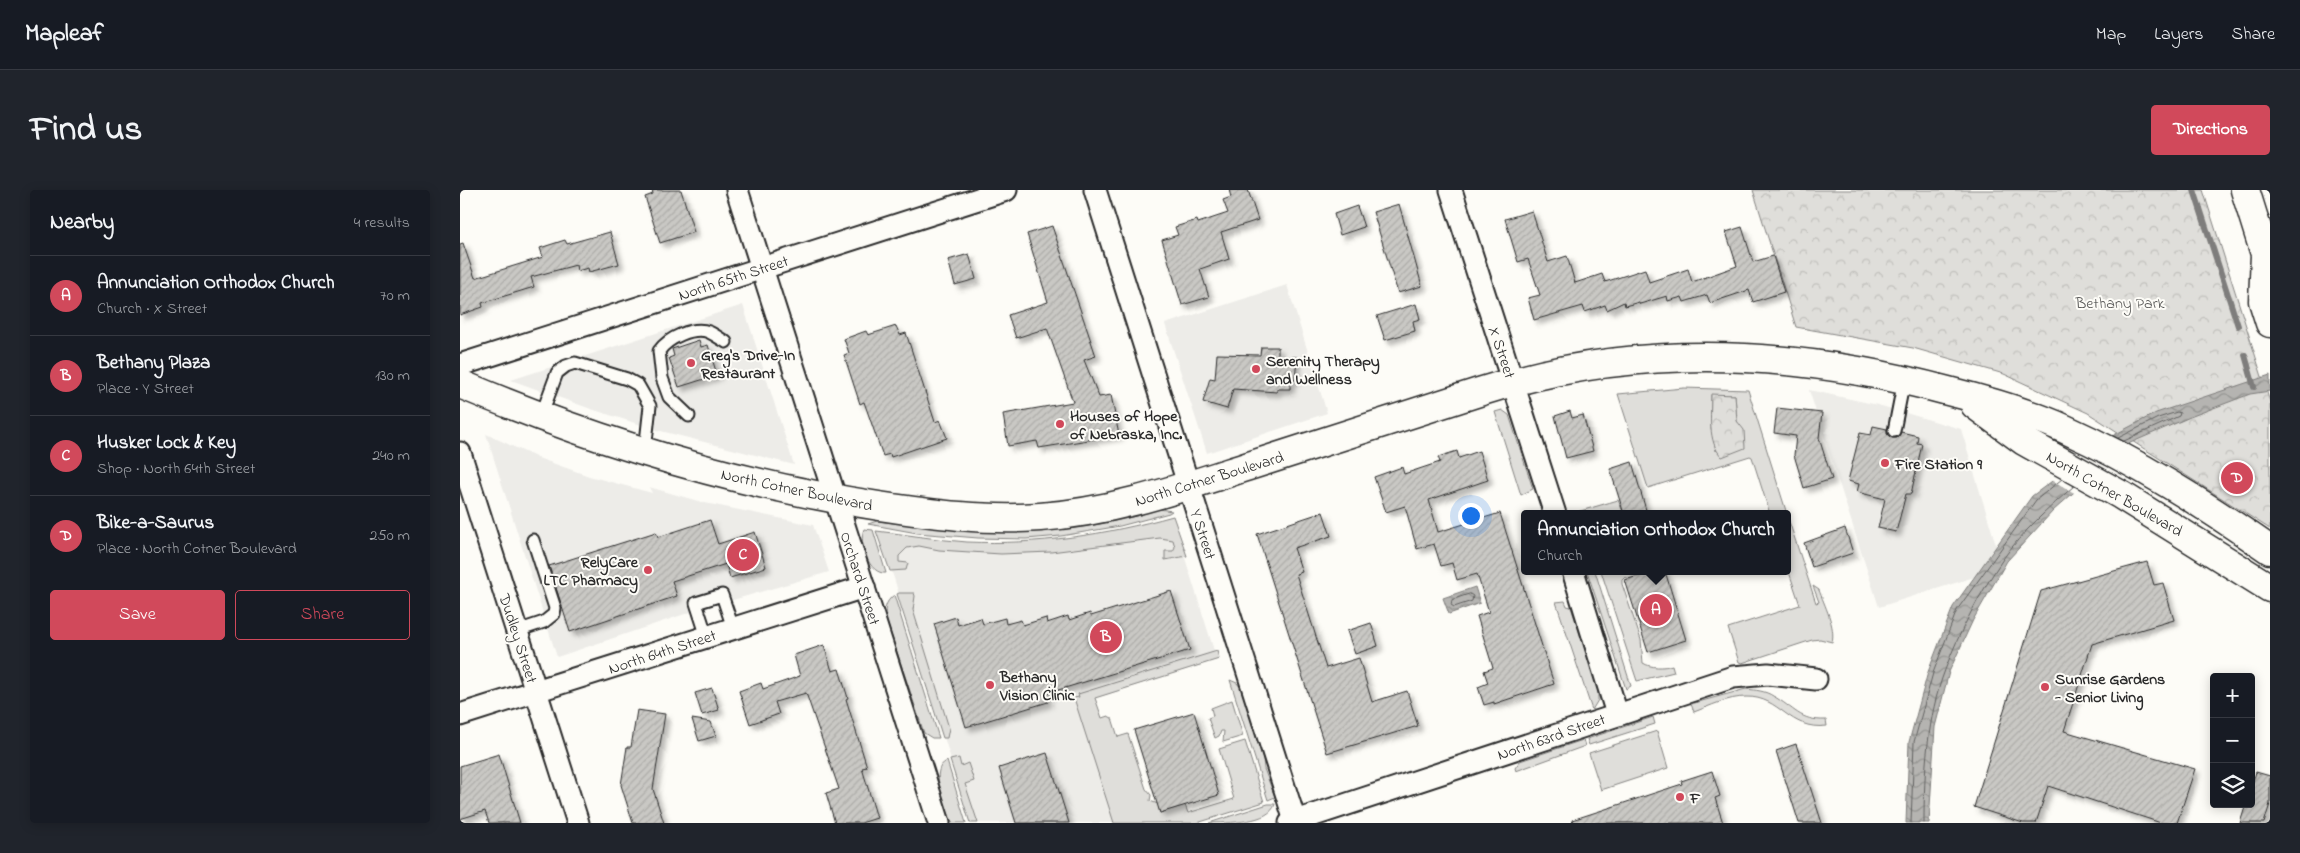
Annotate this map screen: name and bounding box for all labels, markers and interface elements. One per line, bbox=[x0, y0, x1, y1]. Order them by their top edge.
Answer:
text: Mapleaf bbox=[25, 17, 104, 52]
text: Map bbox=[2096, 22, 2126, 48]
text: Layers bbox=[2154, 22, 2204, 48]
text: Share bbox=[2232, 22, 2275, 48]
text: Find us bbox=[30, 105, 142, 156]
button: Directions bbox=[2151, 105, 2270, 155]
text: Nearby bbox=[50, 208, 114, 238]
text: 4 results bbox=[354, 211, 410, 235]
street label: North 65th Street bbox=[675, 250, 792, 308]
text: Annunciation Orthodox Church bbox=[97, 270, 335, 297]
text: A bbox=[61, 284, 71, 308]
text: 70 m bbox=[380, 284, 410, 308]
park label: Bethany Park bbox=[2074, 292, 2166, 316]
text: Church · X Street bbox=[97, 297, 207, 321]
street label: X Street bbox=[1481, 323, 1521, 382]
place label: Greg's Drive-In Restaurant bbox=[700, 344, 795, 386]
text: Bethany Plaza bbox=[97, 350, 210, 377]
place label: Serenity Therapy and Wellness bbox=[1266, 350, 1380, 392]
marker: Greg's Drive-In Restaurant bbox=[685, 357, 697, 369]
marker: Serenity Therapy and Wellness bbox=[1250, 363, 1262, 375]
text: B bbox=[61, 364, 71, 388]
text: 130 m bbox=[375, 364, 410, 388]
text: Place · Y Street bbox=[97, 377, 194, 401]
place label: Houses of Hope of Nebraska, Inc. bbox=[1070, 405, 1183, 447]
marker: Houses of Hope of Nebraska, Inc. bbox=[1054, 418, 1066, 430]
text: Husker Lock & Key bbox=[97, 430, 236, 457]
text: C bbox=[62, 444, 70, 468]
text: 240 m bbox=[372, 444, 410, 468]
street label: North Cotner Boulevard bbox=[1132, 446, 1287, 514]
street label: North Cotner Boulevard bbox=[2041, 446, 2187, 544]
place label: Fire Station 9 bbox=[1894, 453, 1982, 477]
text: Shop · North 64th Street bbox=[97, 457, 255, 481]
marker: Fire Station 9 bbox=[1879, 457, 1891, 469]
pin: D bbox=[2221, 459, 2253, 497]
street label: North Cotner Boulevard bbox=[719, 463, 875, 519]
your location bbox=[1458, 503, 1484, 529]
street label: Y Street bbox=[1183, 506, 1222, 563]
text: Bike-a-Saurus bbox=[97, 510, 214, 537]
popup bbox=[1521, 510, 1791, 575]
text: Annunciation Orthodox Church bbox=[1537, 517, 1775, 544]
text: D bbox=[60, 524, 72, 548]
text: 250 m bbox=[370, 524, 410, 548]
street label: Orchard Street bbox=[833, 529, 886, 629]
pin: C bbox=[727, 536, 759, 574]
text: Place · North Cotner Boulevard bbox=[97, 537, 297, 561]
text: Church bbox=[1537, 544, 1582, 568]
place label: RelyCare LTC Pharmacy bbox=[544, 551, 639, 594]
marker: RelyCare LTC Pharmacy bbox=[642, 564, 654, 576]
button: Save bbox=[50, 590, 225, 640]
button: Share bbox=[235, 590, 410, 640]
street label: Dudley Street bbox=[491, 590, 543, 687]
pin: A bbox=[1640, 591, 1672, 629]
pin: B bbox=[1090, 618, 1122, 656]
street label: North 64th Street bbox=[606, 624, 720, 682]
place label: Bethany Vision Clinic bbox=[999, 666, 1076, 708]
place label: Sunrise Gardens - Senior Living bbox=[2054, 668, 2165, 711]
map controls bbox=[2210, 673, 2255, 808]
button: + bbox=[2210, 673, 2255, 718]
marker: Bethany Vision Clinic bbox=[984, 679, 996, 691]
marker: Sunrise Gardens - Senior Living bbox=[2039, 681, 2051, 693]
street label: North 63rd Street bbox=[1494, 708, 1610, 768]
button: − bbox=[2210, 718, 2255, 763]
button: layers bbox=[2210, 763, 2255, 808]
place label: F bbox=[1689, 787, 1701, 811]
marker: F bbox=[1674, 791, 1686, 803]

